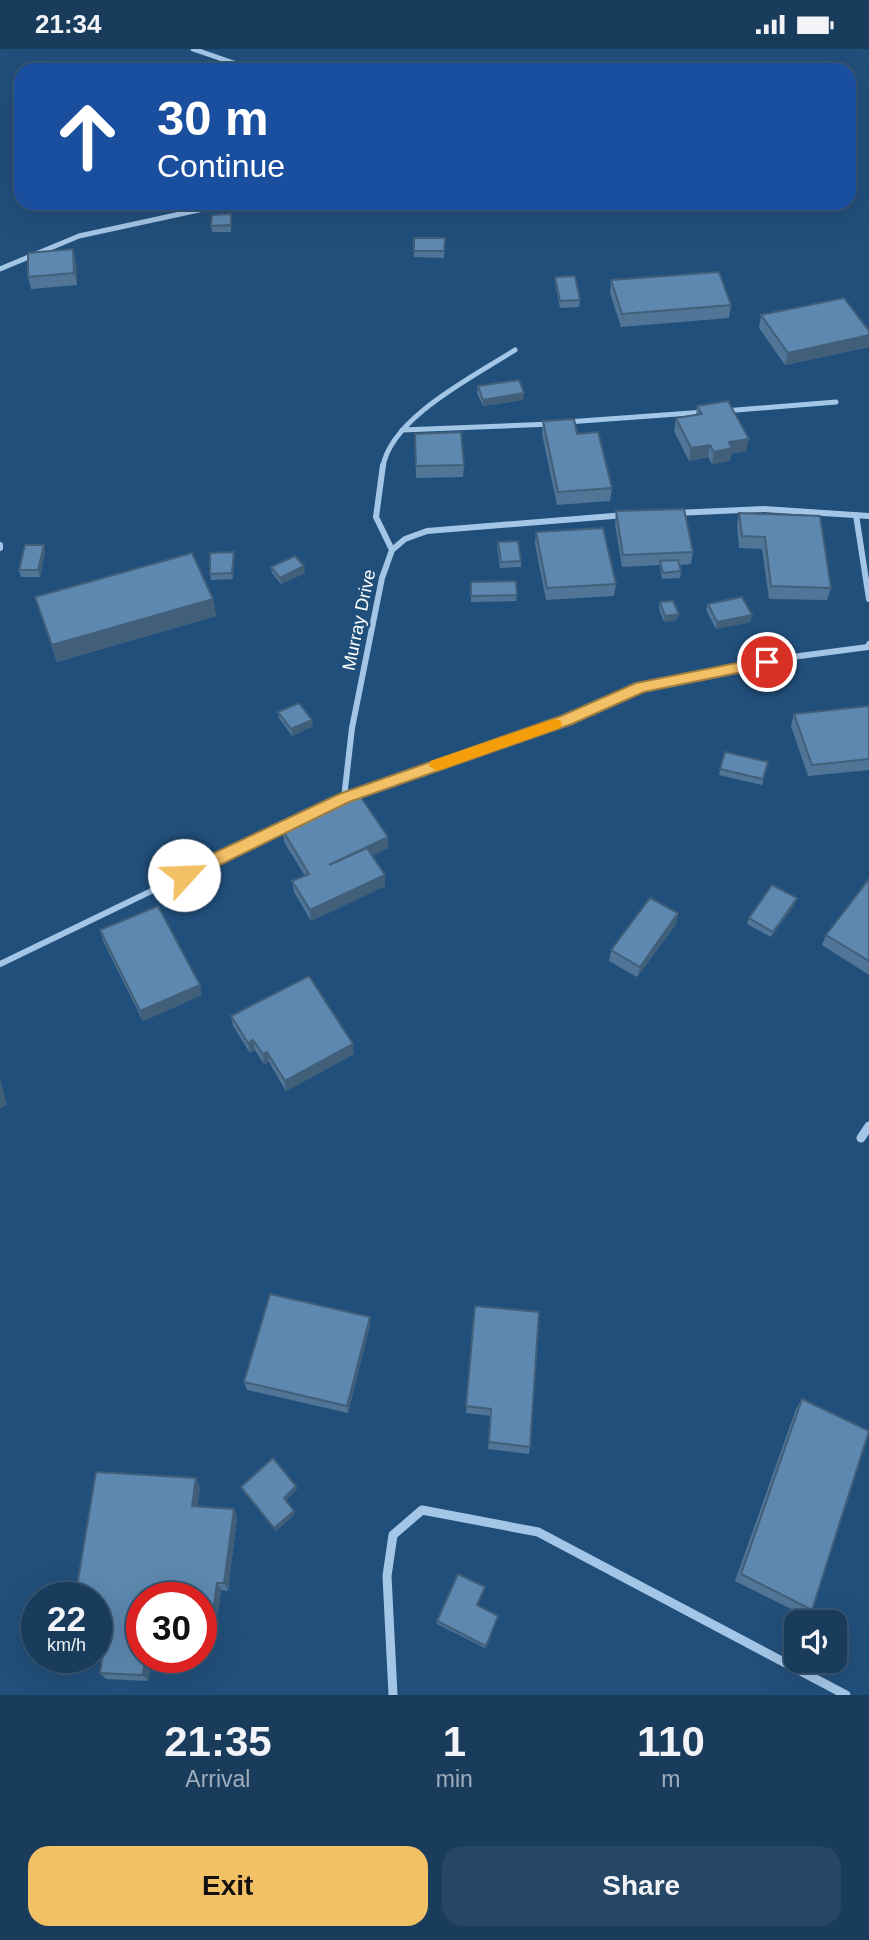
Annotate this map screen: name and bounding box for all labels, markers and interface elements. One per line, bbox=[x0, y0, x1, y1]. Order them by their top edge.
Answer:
text: 21:34 bbox=[35, 9, 102, 39]
icon: ahead bbox=[42, 91, 133, 182]
text: 30 m bbox=[157, 91, 269, 145]
text: Continue bbox=[157, 148, 285, 184]
street label: Murray Drive bbox=[339, 568, 379, 672]
pin bbox=[737, 632, 797, 692]
icon: arrive bbox=[748, 643, 786, 681]
position arrow bbox=[147, 838, 221, 912]
speed limit sign: 30 bbox=[126, 1582, 217, 1673]
text: 22 bbox=[47, 1599, 86, 1638]
map controls bbox=[784, 1610, 847, 1673]
button: sound bbox=[784, 1610, 847, 1673]
text: km/h bbox=[47, 1635, 86, 1655]
text: 21:35 bbox=[164, 1718, 272, 1765]
text: 1 bbox=[443, 1718, 466, 1765]
text: 110 bbox=[637, 1718, 705, 1765]
text: Arrival bbox=[185, 1766, 250, 1792]
text: min bbox=[436, 1766, 473, 1792]
text: m bbox=[661, 1766, 681, 1792]
button: Exit bbox=[28, 1846, 428, 1926]
button: Share bbox=[442, 1846, 841, 1926]

